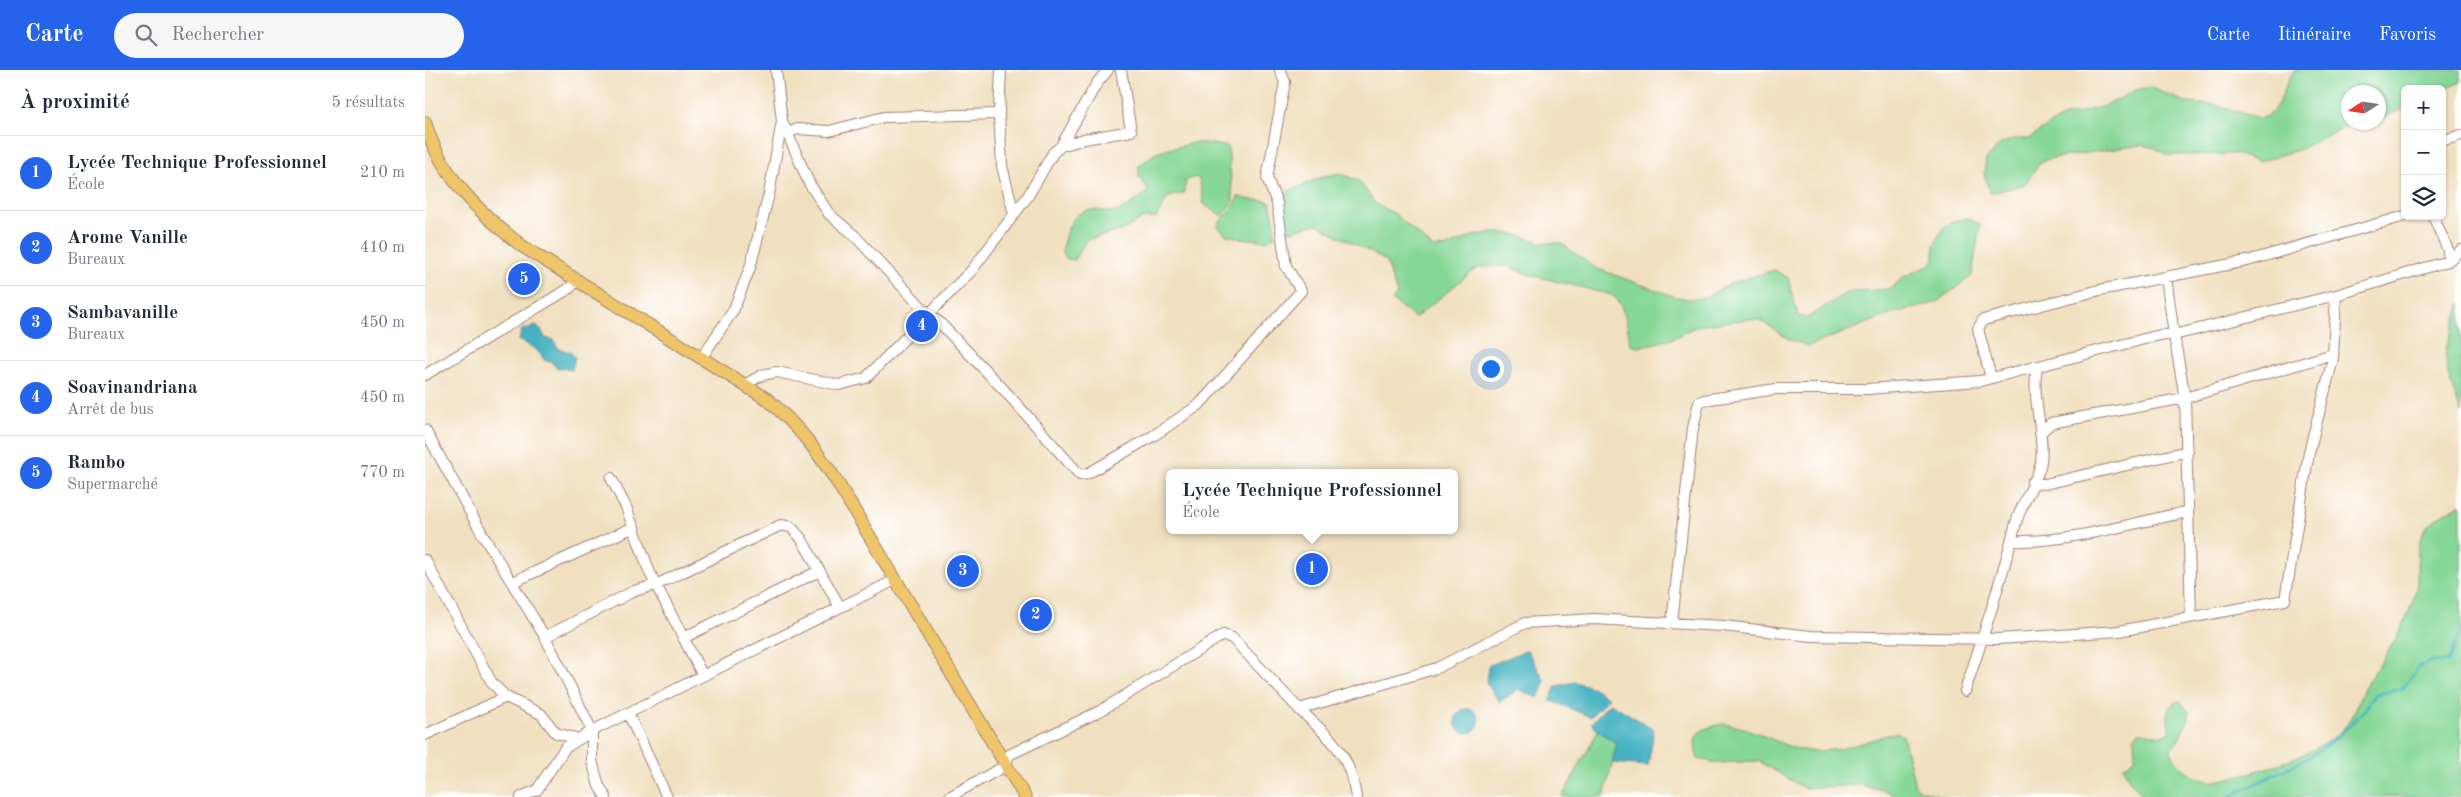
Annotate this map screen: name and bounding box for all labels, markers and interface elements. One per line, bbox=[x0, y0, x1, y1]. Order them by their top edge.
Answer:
search box bbox=[114, 13, 464, 58]
icon: search bbox=[132, 21, 160, 49]
text: Carte bbox=[25, 23, 84, 47]
text: Rechercher bbox=[172, 26, 264, 45]
text: Carte bbox=[2207, 26, 2250, 44]
text: Itinéraire bbox=[2278, 26, 2351, 44]
text: Favoris bbox=[2379, 26, 2436, 44]
north arrow bbox=[2341, 85, 2386, 130]
map controls bbox=[2401, 85, 2446, 220]
button: + bbox=[2401, 85, 2446, 130]
text: À proximité bbox=[20, 92, 130, 113]
text: 5 résultats bbox=[331, 95, 405, 111]
button: − bbox=[2401, 130, 2446, 175]
text: Lycée Technique Professionnel bbox=[67, 154, 327, 173]
text: 1 bbox=[31, 165, 41, 181]
text: 210 m bbox=[360, 165, 405, 181]
button: layers bbox=[2401, 175, 2446, 220]
text: École bbox=[67, 177, 105, 193]
text: Arome Vanille bbox=[67, 229, 188, 248]
text: 2 bbox=[31, 240, 41, 256]
text: 410 m bbox=[360, 240, 405, 256]
text: Bureaux bbox=[67, 252, 125, 268]
pin: 5 bbox=[508, 260, 540, 298]
text: Sambavanille bbox=[67, 304, 178, 323]
pin: 4 bbox=[906, 307, 938, 345]
text: 3 bbox=[31, 315, 41, 331]
text: 450 m bbox=[360, 315, 405, 331]
text: Bureaux bbox=[67, 327, 125, 343]
your location bbox=[1478, 356, 1504, 382]
text: Soavinandriana bbox=[67, 379, 198, 398]
text: 4 bbox=[31, 390, 41, 406]
text: 450 m bbox=[360, 390, 405, 406]
text: Arrêt de bus bbox=[67, 402, 154, 418]
text: Rambo bbox=[67, 454, 125, 473]
text: 5 bbox=[31, 465, 41, 481]
text: 770 m bbox=[360, 465, 405, 481]
popup bbox=[1166, 469, 1458, 534]
text: Supermarché bbox=[67, 477, 158, 493]
text: Lycée Technique Professionnel bbox=[1182, 482, 1442, 501]
text: École bbox=[1182, 505, 1220, 521]
pin: 1 bbox=[1296, 550, 1328, 588]
pin: 3 bbox=[947, 552, 979, 590]
pin: 2 bbox=[1020, 596, 1052, 634]

